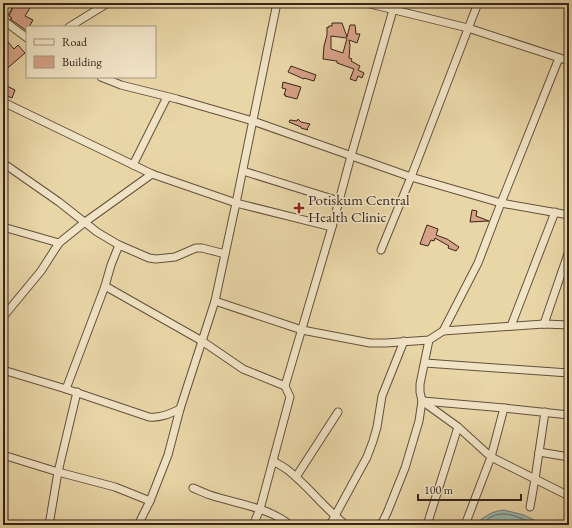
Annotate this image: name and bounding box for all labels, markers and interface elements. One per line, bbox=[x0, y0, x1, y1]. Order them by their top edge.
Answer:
legend bbox=[26, 26, 156, 78]
text: Road bbox=[62, 34, 88, 50]
text: Building bbox=[62, 54, 103, 70]
place label: Potiskum Central Health Clinic bbox=[308, 190, 410, 226]
marker: Potiskum Central Health Clinic bbox=[293, 202, 305, 214]
scale bar bbox=[418, 476, 521, 502]
text: 100 m bbox=[424, 482, 454, 498]

